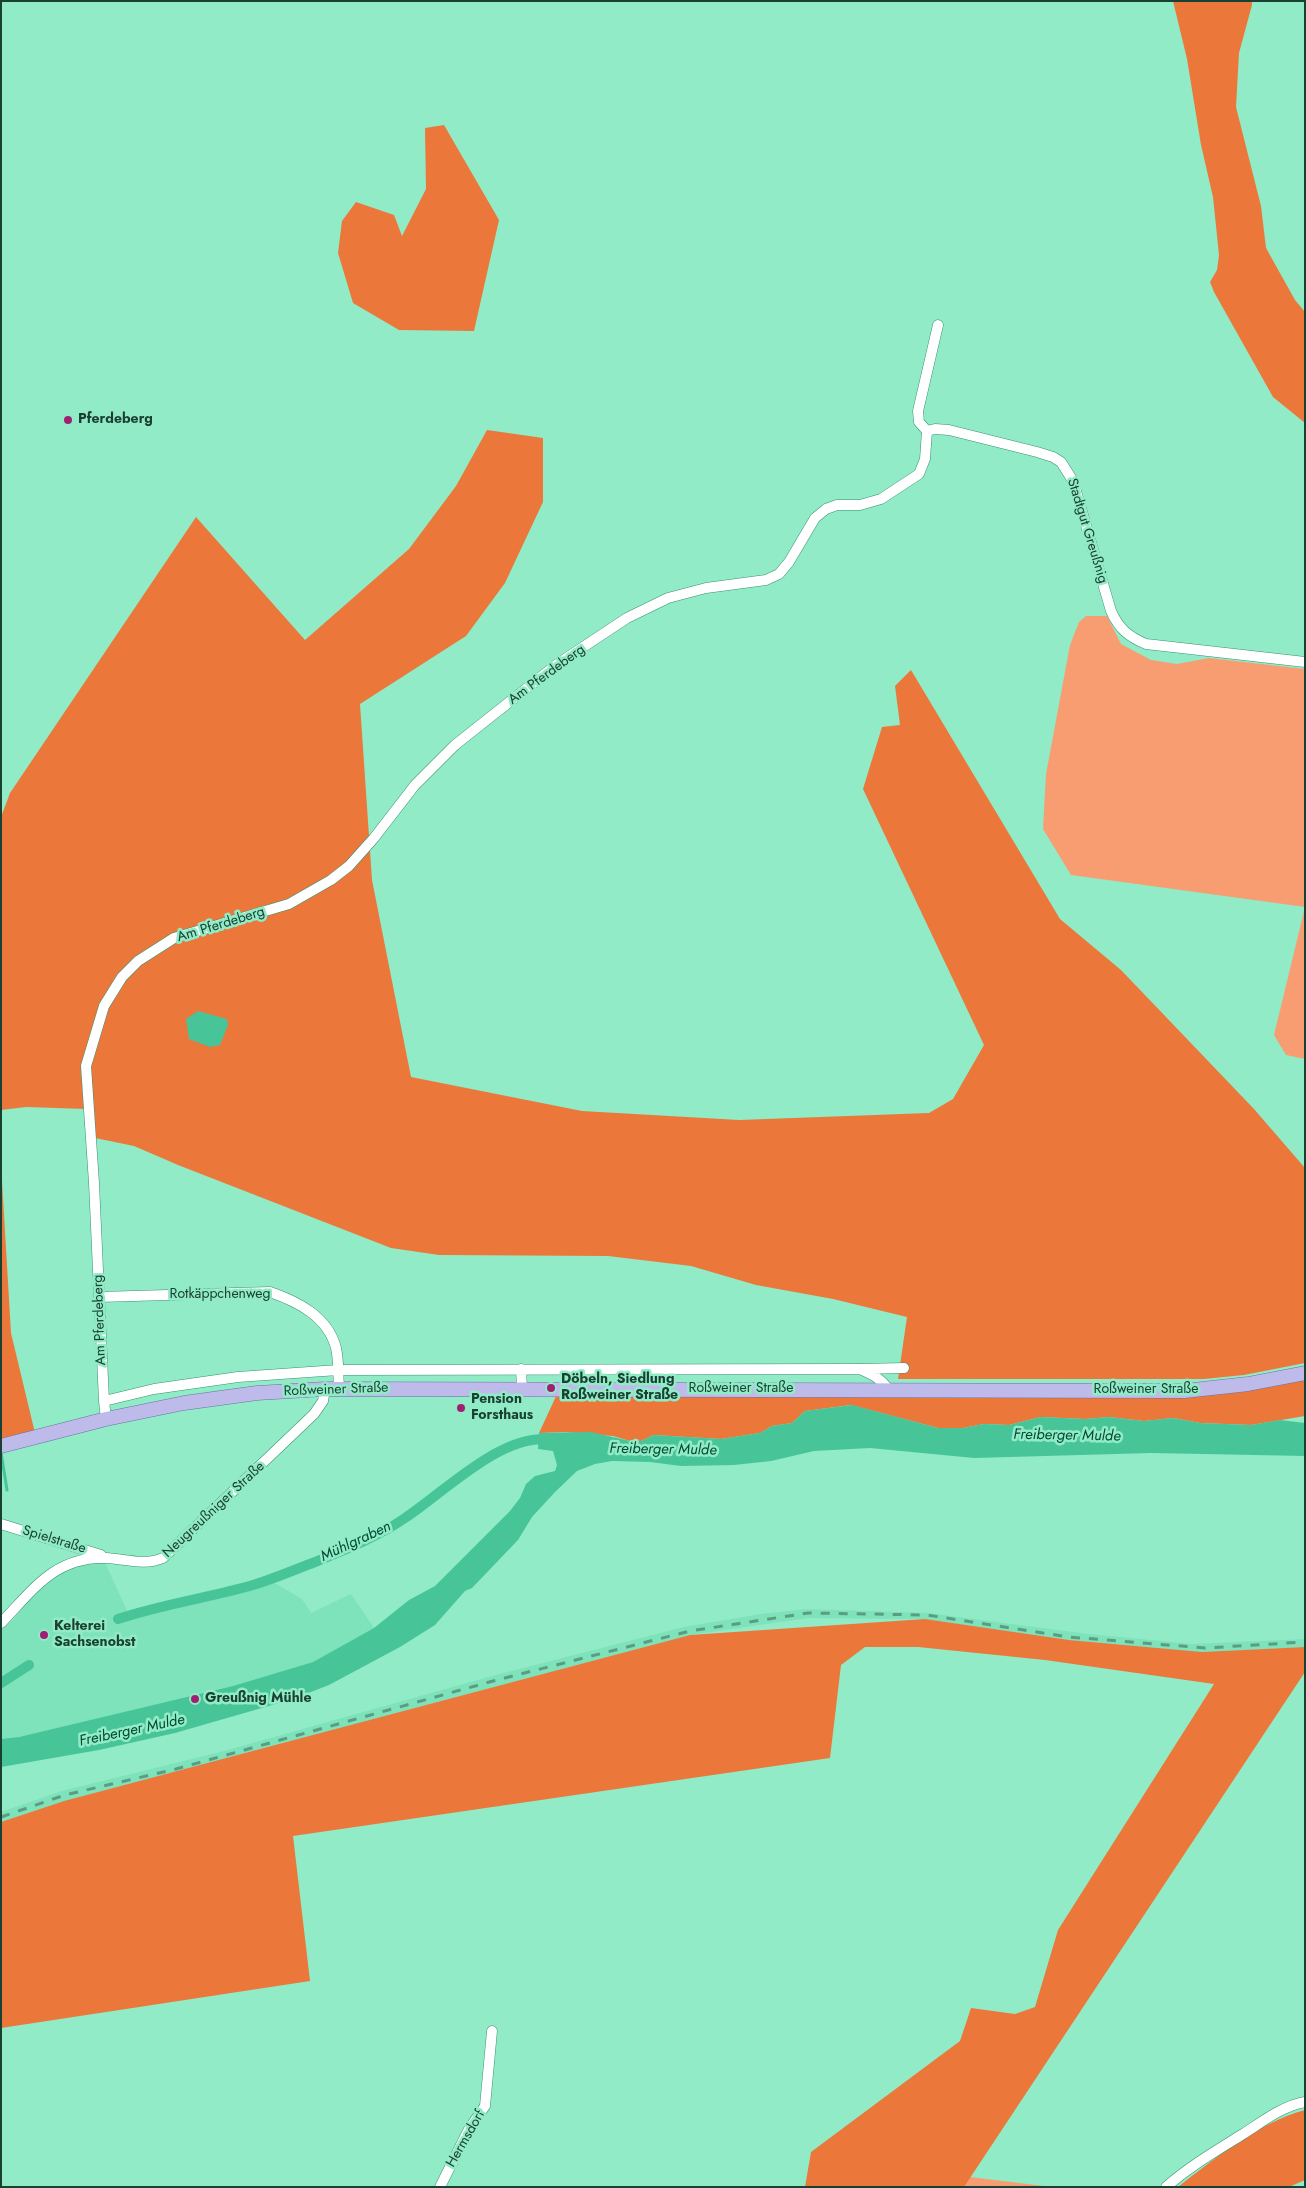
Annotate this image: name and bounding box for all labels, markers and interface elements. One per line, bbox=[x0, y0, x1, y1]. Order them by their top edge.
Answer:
place label: Pferdeberg bbox=[78, 412, 153, 428]
marker: Pferdeberg bbox=[62, 414, 74, 426]
street label: Stadtgut Greußnig bbox=[1063, 476, 1111, 586]
street label: Am Pferdeberg bbox=[505, 641, 589, 709]
street label: Am Pferdeberg bbox=[175, 904, 267, 946]
street label: Am Pferdeberg bbox=[90, 1274, 110, 1366]
street label: Rotkäppchenweg bbox=[170, 1287, 270, 1303]
place label: Döbeln, Siedlung Roßweiner Straße bbox=[561, 1372, 678, 1404]
street label: Roßweiner Straße bbox=[283, 1380, 389, 1400]
street label: Roßweiner Straße bbox=[689, 1381, 793, 1397]
marker: Döbeln, Siedlung Roßweiner Straße bbox=[545, 1382, 557, 1394]
street label: Roßweiner Straße bbox=[1094, 1382, 1198, 1398]
place label: Pension Forsthaus bbox=[471, 1392, 533, 1424]
marker: Pension Forsthaus bbox=[455, 1402, 467, 1414]
water label: Freiberger Mulde bbox=[1013, 1426, 1121, 1446]
water label: Freiberger Mulde bbox=[609, 1440, 717, 1460]
street label: Neugreußniger Straße bbox=[160, 1458, 268, 1562]
water label: Mühlgraben bbox=[318, 1518, 394, 1566]
street label: Spielstraße bbox=[20, 1522, 88, 1558]
place label: Kelterei Sachsenobst bbox=[54, 1619, 135, 1651]
marker: Kelterei Sachsenobst bbox=[38, 1629, 50, 1641]
place label: Greußnig Mühle bbox=[205, 1691, 311, 1707]
marker: Greußnig Mühle bbox=[189, 1693, 201, 1705]
water label: Freiberger Mulde bbox=[78, 1711, 186, 1751]
street label: Hermsdorf bbox=[443, 2108, 489, 2170]

